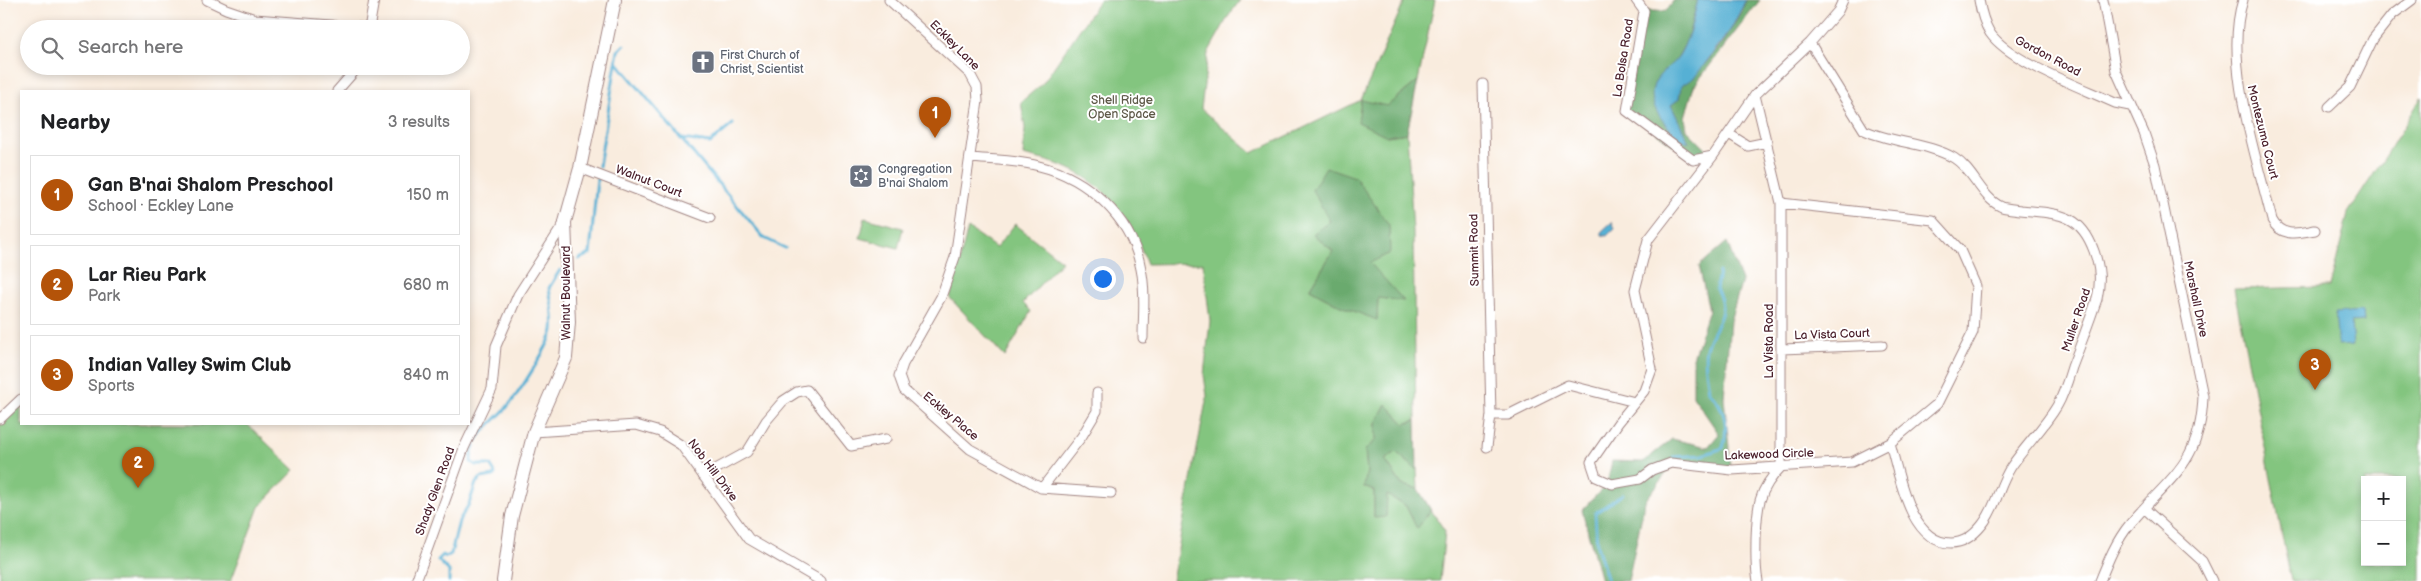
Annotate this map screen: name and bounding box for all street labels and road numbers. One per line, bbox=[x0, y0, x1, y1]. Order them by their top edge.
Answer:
street label: Eckley Lane bbox=[926, 17, 983, 74]
street label: La Bolsa Road bbox=[1610, 18, 1637, 98]
street label: Gordon Road bbox=[2012, 33, 2083, 80]
street label: Montezuma Court bbox=[2244, 83, 2282, 181]
street label: Walnut Court bbox=[613, 162, 685, 201]
street label: Summit Road bbox=[1466, 213, 1483, 286]
street label: Walnut Boulevard bbox=[559, 246, 574, 340]
street label: Marshall Drive bbox=[2180, 260, 2211, 339]
street label: Muller Road bbox=[2059, 286, 2094, 354]
street label: La Vista Road bbox=[1762, 304, 1777, 378]
street label: La Vista Court bbox=[1794, 326, 1870, 343]
street label: Eckley Place bbox=[920, 389, 982, 444]
street label: Nob Hill Drive bbox=[684, 436, 741, 504]
street label: Shady Glen Road bbox=[412, 445, 458, 538]
street label: Lakewood Circle bbox=[1724, 445, 1814, 464]

